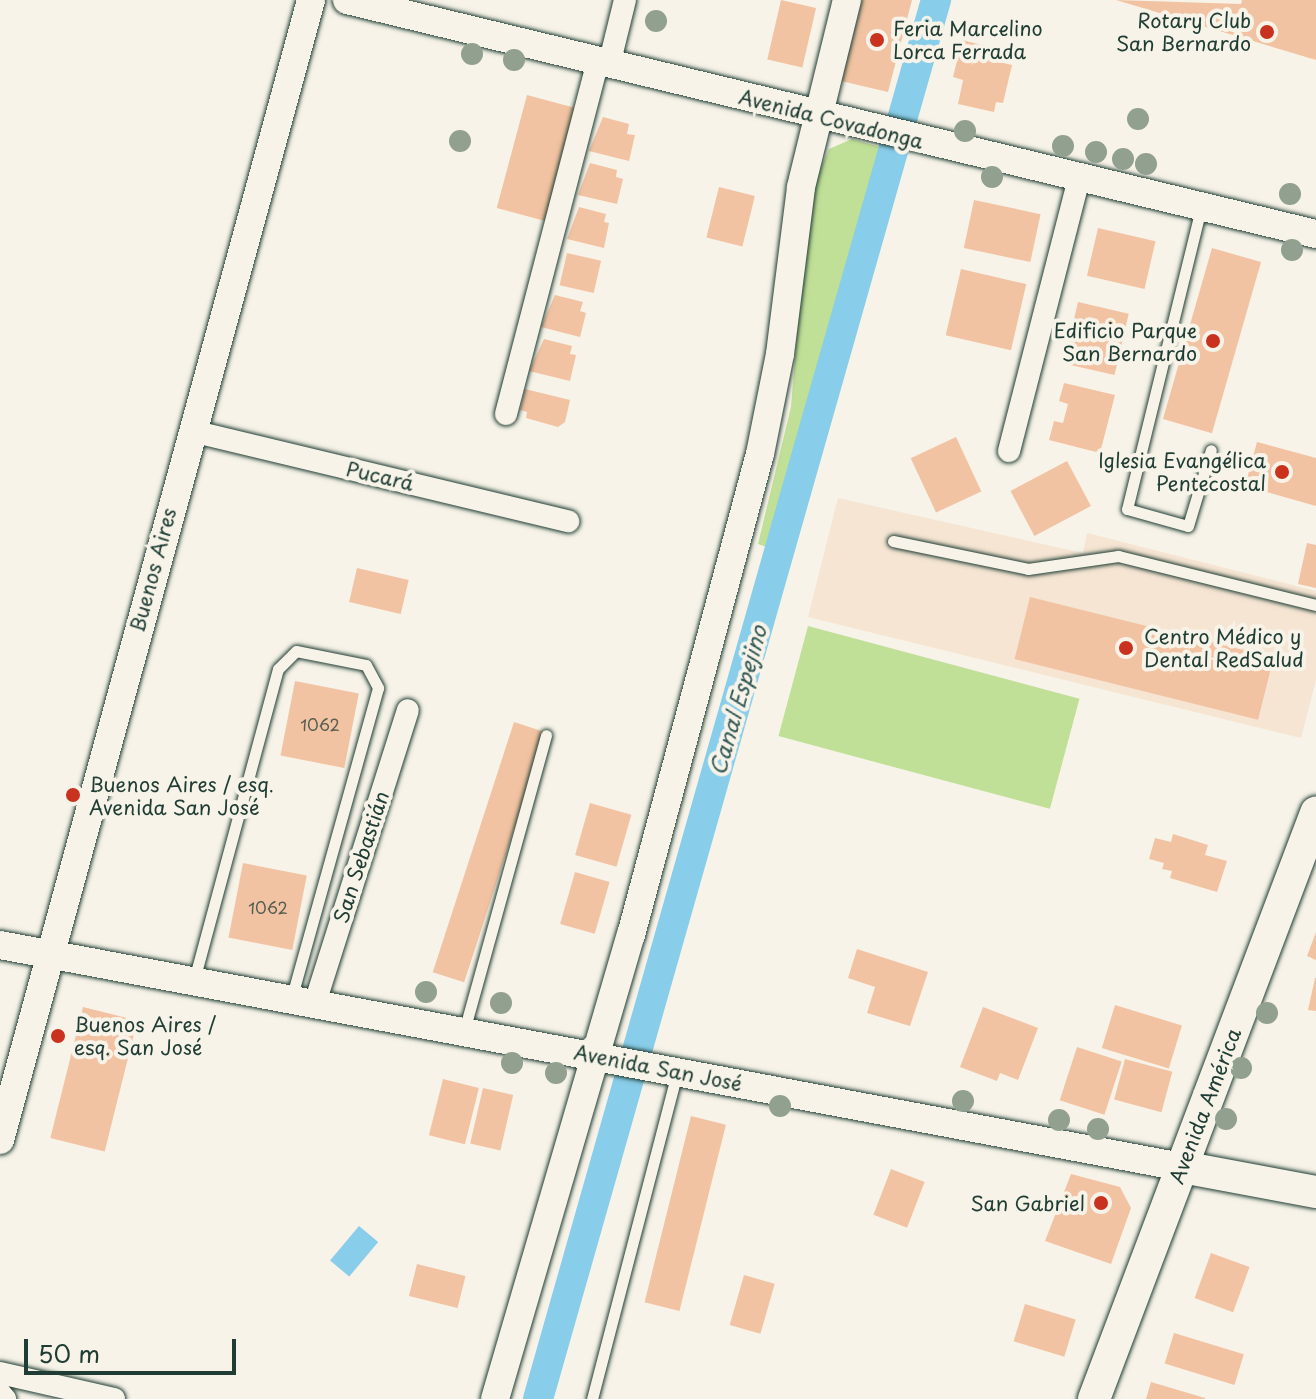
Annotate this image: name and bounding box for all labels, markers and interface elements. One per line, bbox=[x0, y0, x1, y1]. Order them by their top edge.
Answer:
place label: Rotary Club San Bernardo bbox=[1116, 8, 1251, 55]
place label: Feria Marcelino Lorca Ferrada bbox=[893, 16, 1041, 63]
marker: Rotary Club San Bernardo bbox=[1258, 23, 1276, 41]
marker: Feria Marcelino Lorca Ferrada bbox=[868, 31, 886, 49]
street label: Avenida Covadonga bbox=[736, 85, 926, 153]
place label: Edificio Parque San Bernardo bbox=[1054, 318, 1197, 365]
marker: Edificio Parque San Bernardo bbox=[1204, 332, 1222, 350]
place label: Iglesia Evangélica Pentecostal bbox=[1098, 448, 1266, 495]
street label: Pucará bbox=[344, 457, 416, 495]
marker: Iglesia Evangélica Pentecostal bbox=[1273, 463, 1291, 481]
street label: Buenos Aires bbox=[125, 506, 181, 634]
water label: Canal Espejino bbox=[703, 622, 771, 778]
place label: Centro Médico y Dental RedSalud bbox=[1144, 624, 1304, 671]
marker: Centro Médico y Dental RedSalud bbox=[1115, 637, 1137, 659]
house number: 1062 bbox=[300, 714, 340, 734]
place label: Buenos Aires / esq. Avenida San José bbox=[89, 772, 274, 819]
marker: Buenos Aires / esq. Avenida San José bbox=[64, 786, 82, 804]
street label: San Sebastián bbox=[329, 789, 393, 925]
house number: 1062 bbox=[248, 897, 288, 917]
place label: Buenos Aires / esq. San José bbox=[74, 1012, 216, 1059]
street label: Avenida América bbox=[1164, 1025, 1246, 1187]
marker: Buenos Aires / esq. San José bbox=[49, 1027, 67, 1045]
street label: Avenida San José bbox=[573, 1040, 743, 1096]
place label: San Gabriel bbox=[972, 1191, 1085, 1215]
marker: San Gabriel bbox=[1092, 1194, 1110, 1212]
scale bar bbox=[28, 1323, 240, 1373]
text: 50 m bbox=[38, 1335, 100, 1371]

